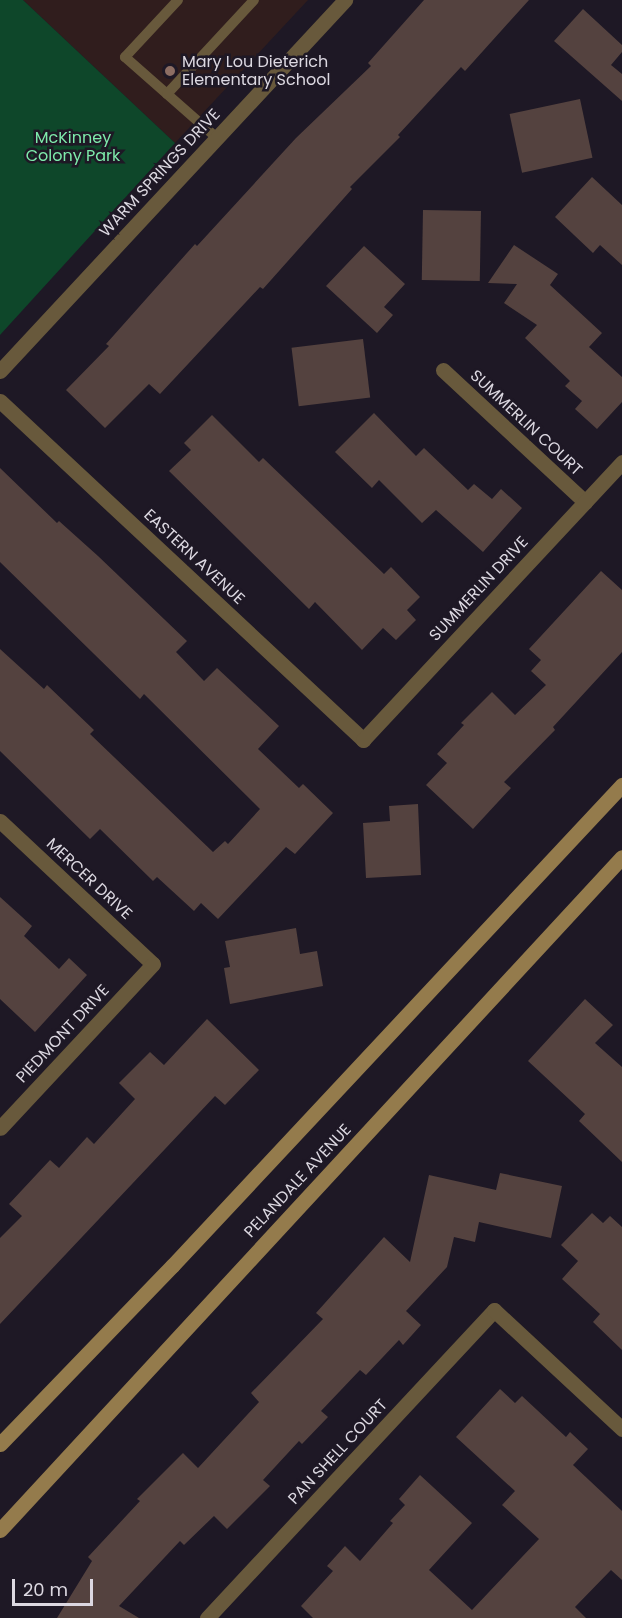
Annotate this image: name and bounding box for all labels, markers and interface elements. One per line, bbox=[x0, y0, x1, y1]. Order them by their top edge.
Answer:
place label: Mary Lou Dieterich Elementary School bbox=[182, 52, 330, 90]
marker: Mary Lou Dieterich Elementary School bbox=[163, 64, 177, 78]
street label: WARM SPRINGS DRIVE bbox=[96, 105, 224, 241]
park label: McKinney Colony Park bbox=[26, 128, 120, 166]
street label: SUMMERLIN COURT bbox=[466, 366, 586, 480]
street label: EASTERN AVENUE bbox=[140, 505, 248, 609]
street label: SUMMERLIN DRIVE bbox=[426, 533, 532, 645]
street label: MERCER DRIVE bbox=[42, 834, 136, 924]
street label: PIEDMONT DRIVE bbox=[13, 981, 113, 1087]
street label: PELANDALE AVENUE bbox=[241, 1120, 355, 1242]
street label: PAN SHELL COURT bbox=[284, 1396, 392, 1508]
scale bar bbox=[15, 1567, 96, 1605]
text: 20 m bbox=[23, 1577, 68, 1602]

